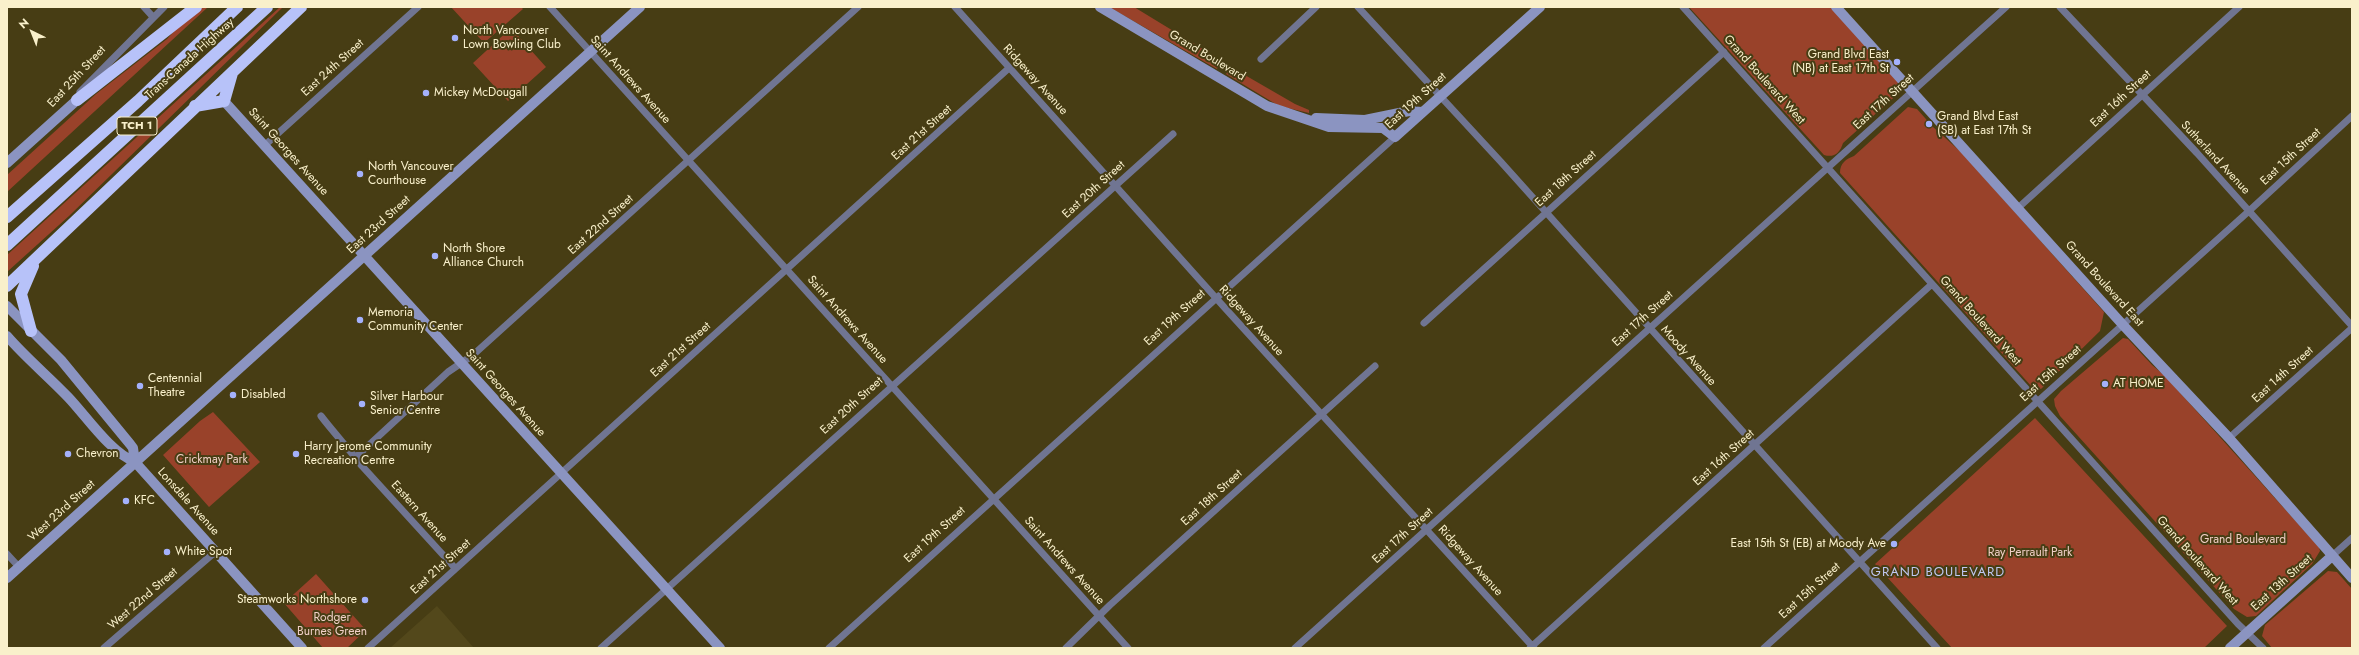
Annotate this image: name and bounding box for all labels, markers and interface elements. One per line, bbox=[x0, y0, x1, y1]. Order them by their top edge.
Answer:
north arrow bbox=[12, 12, 52, 52]
text: N bbox=[15, 14, 32, 32]
street label: Trans-Canada Highway bbox=[143, 15, 237, 103]
place label: North Vancouver Lown Bowling Club bbox=[463, 24, 561, 52]
street label: Grand Boulevard bbox=[1166, 28, 1248, 84]
marker: North Vancouver Lown Bowling Club bbox=[450, 33, 460, 43]
street label: Saint Andrews Avenue bbox=[587, 33, 673, 127]
street label: Grand Boulevard West bbox=[1720, 33, 1808, 127]
street label: East 24th Street bbox=[299, 36, 367, 100]
street label: Ridgeway Avenue bbox=[1000, 42, 1070, 118]
street label: East 25th Street bbox=[45, 43, 109, 111]
place label: Grand Blvd East (NB) at East 17th St bbox=[1792, 48, 1889, 76]
marker: Grand Blvd East (NB) at East 17th St bbox=[1892, 57, 1902, 67]
street label: East 16th Street bbox=[2088, 67, 2154, 131]
street label: East 19th Street bbox=[1382, 70, 1450, 132]
street label: East 17th Street bbox=[1851, 71, 1917, 133]
place label: Mickey McDougall bbox=[434, 86, 527, 100]
marker: Mickey McDougall bbox=[421, 88, 431, 98]
street label: East 21st Street bbox=[889, 102, 955, 164]
street label: Saint Georges Avenue bbox=[245, 105, 331, 199]
place label: Grand Blvd East (SB) at East 17th St bbox=[1937, 110, 2031, 138]
road number: TCH 1 bbox=[117, 117, 157, 135]
street label: Sutherland Avenue bbox=[2177, 118, 2253, 198]
marker: Grand Blvd East (SB) at East 17th St bbox=[1924, 119, 1934, 129]
street label: East 15th Street bbox=[2258, 125, 2324, 189]
street label: East 18th Street bbox=[1533, 148, 1599, 210]
street label: East 20th Street bbox=[1060, 158, 1128, 222]
place label: North Vancouver Courthouse bbox=[368, 160, 454, 188]
marker: North Vancouver Courthouse bbox=[355, 169, 365, 179]
street label: East 22nd Street bbox=[565, 192, 637, 258]
street label: East 23rd Street bbox=[344, 193, 414, 257]
street label: Grand Boulevard East bbox=[2062, 238, 2146, 330]
place label: North Shore Alliance Church bbox=[443, 242, 524, 270]
marker: North Shore Alliance Church bbox=[430, 251, 440, 261]
street label: Saint Andrews Avenue bbox=[804, 273, 890, 367]
street label: Grand Boulevard West bbox=[1936, 274, 2024, 368]
street label: Ridgeway Avenue bbox=[1216, 283, 1286, 359]
street label: East 19th Street bbox=[1141, 287, 1209, 349]
street label: East 17th Street bbox=[1610, 288, 1676, 350]
place label: Memoria Community Center bbox=[368, 306, 463, 334]
marker: Memoria Community Center bbox=[355, 315, 365, 325]
street label: East 21st Street bbox=[648, 319, 714, 381]
street label: Moody Avenue bbox=[1657, 323, 1719, 389]
street label: East 15th Street bbox=[2017, 343, 2085, 405]
street label: East 14th Street bbox=[2249, 344, 2317, 406]
street label: Saint Georges Avenue bbox=[462, 346, 548, 440]
place label: Centennial Theatre bbox=[148, 372, 202, 400]
street label: East 20th Street bbox=[818, 374, 886, 438]
place label: AT HOME bbox=[2113, 377, 2164, 391]
marker: AT HOME bbox=[2100, 379, 2110, 389]
marker: Centennial Theatre bbox=[135, 381, 145, 391]
place label: Disabled bbox=[241, 388, 286, 402]
marker: Disabled bbox=[228, 390, 238, 400]
place label: Silver Harbour Senior Centre bbox=[370, 390, 444, 418]
marker: Silver Harbour Senior Centre bbox=[357, 399, 367, 409]
street label: East 16th Street bbox=[1690, 427, 1758, 489]
place label: Harry Jerome Community Recreation Centre bbox=[304, 440, 432, 468]
place label: Chevron bbox=[76, 447, 119, 461]
marker: Chevron bbox=[63, 449, 73, 459]
marker: Harry Jerome Community Recreation Centre bbox=[291, 449, 301, 459]
park label: Crickmay Park bbox=[176, 453, 248, 467]
street label: Lonsdale Avenue bbox=[154, 465, 222, 539]
street label: East 18th Street bbox=[1179, 467, 1245, 529]
street label: West 23rd Street bbox=[26, 477, 98, 545]
street label: Eastern Avenue bbox=[388, 478, 450, 546]
place label: KFC bbox=[134, 494, 155, 508]
marker: KFC bbox=[121, 496, 131, 506]
street label: East 19th Street bbox=[901, 504, 969, 566]
street label: East 17th Street bbox=[1370, 505, 1436, 567]
street label: Saint Andrews Avenue bbox=[1021, 514, 1107, 608]
street label: Grand Boulevard West bbox=[2153, 514, 2241, 608]
street label: Ridgeway Avenue bbox=[1435, 523, 1505, 599]
park label: Grand Boulevard bbox=[2200, 533, 2286, 547]
street label: East 21st Street bbox=[408, 536, 474, 598]
place label: East 15th St (EB) at Moody Ave bbox=[1731, 537, 1886, 551]
marker: East 15th St (EB) at Moody Ave bbox=[1889, 539, 1899, 549]
place label: White Spot bbox=[175, 545, 232, 559]
park label: Ray Perrault Park bbox=[1988, 546, 2072, 560]
marker: White Spot bbox=[162, 547, 172, 557]
street label: East 13th Street bbox=[2249, 552, 2315, 614]
street label: East 15th Street bbox=[1776, 560, 1844, 622]
street label: West 22nd Street bbox=[105, 565, 181, 633]
district label: GRAND BOULEVARD bbox=[1871, 565, 2005, 581]
place label: Steamworks Northshore bbox=[237, 593, 357, 607]
marker: Steamworks Northshore bbox=[360, 595, 370, 605]
park label: Rodger Burnes Green bbox=[297, 611, 367, 639]

